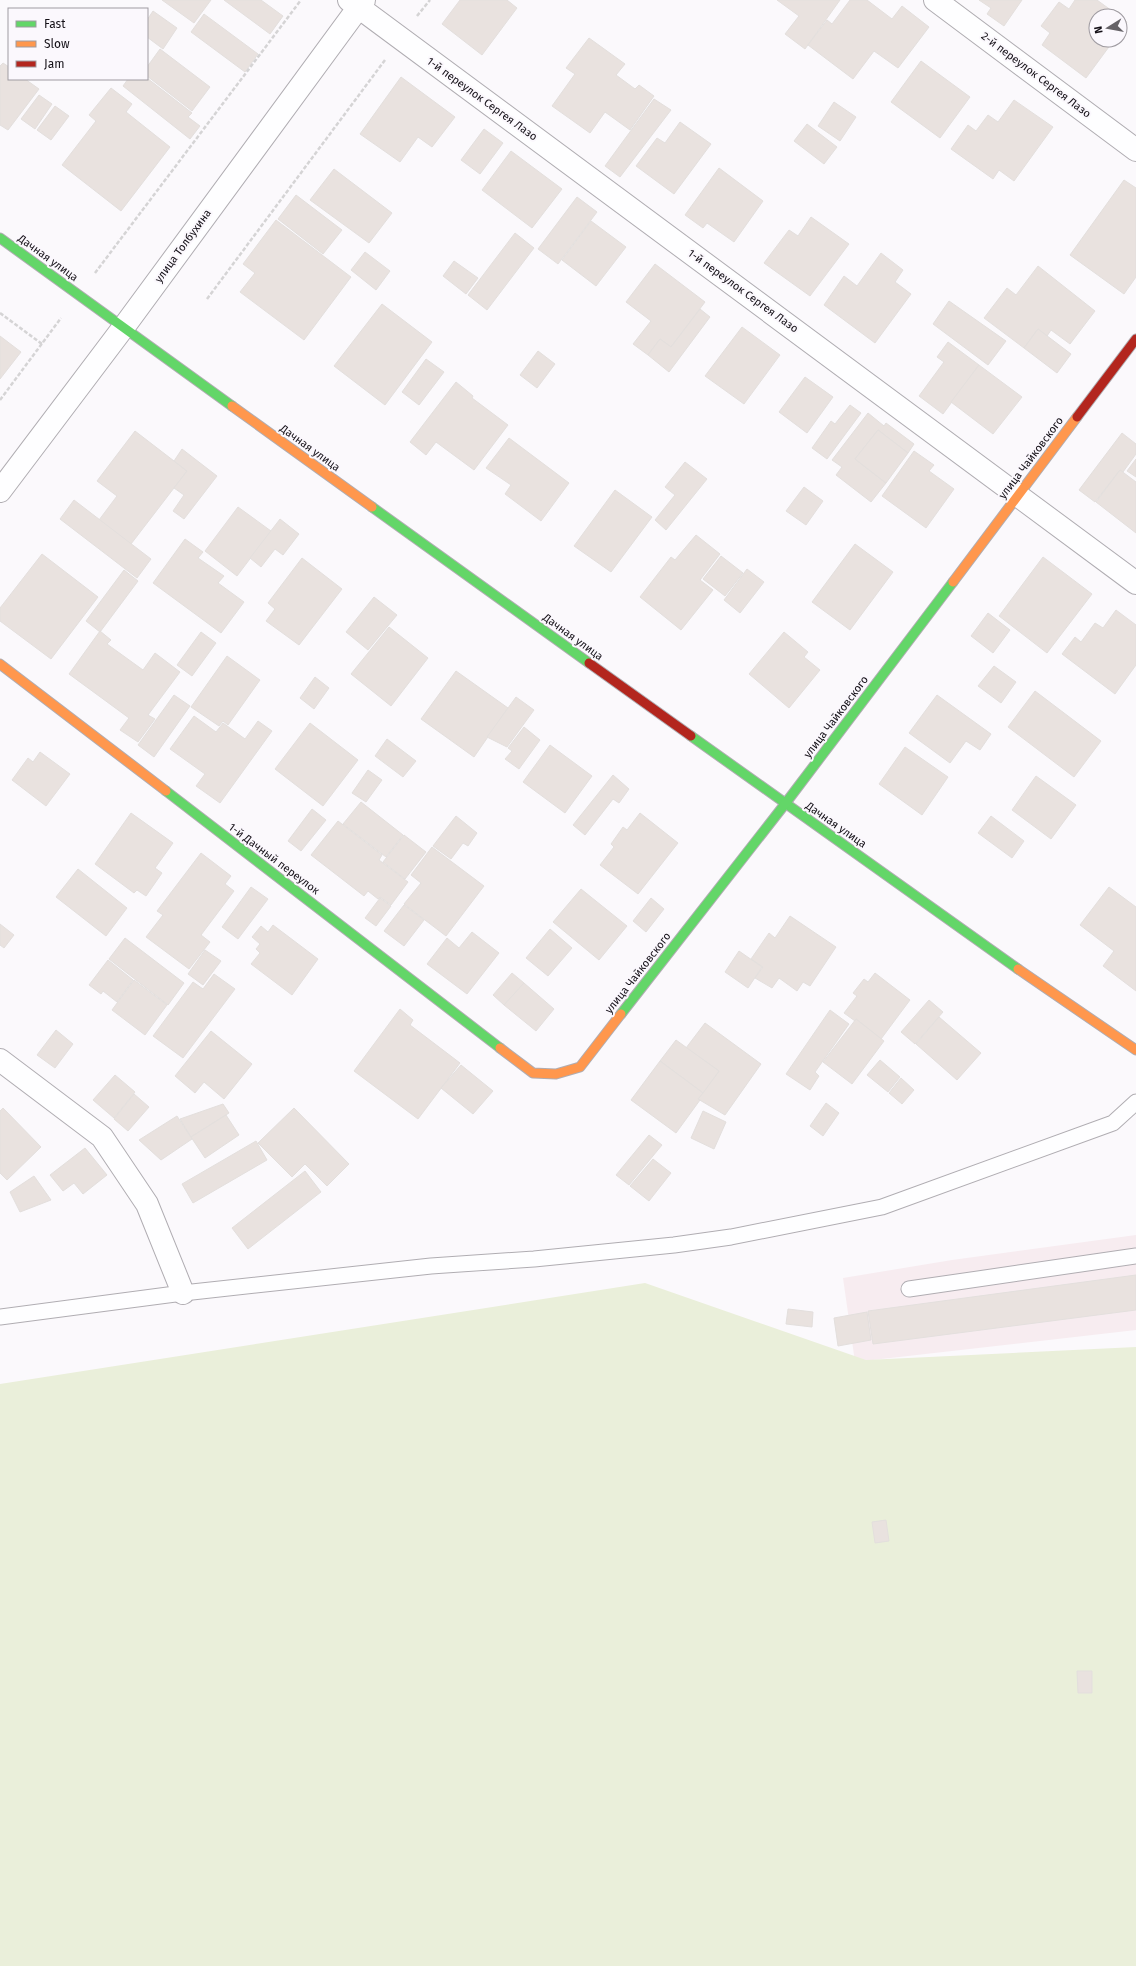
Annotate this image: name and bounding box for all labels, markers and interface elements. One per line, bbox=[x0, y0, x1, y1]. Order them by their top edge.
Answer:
legend bbox=[8, 8, 148, 80]
north arrow bbox=[1088, 8, 1128, 48]
text: Fast bbox=[44, 17, 66, 31]
text: N bbox=[1092, 25, 1106, 35]
street label: 2-й переулок Сергея Лазо bbox=[979, 30, 1093, 120]
text: Slow bbox=[44, 37, 70, 51]
street label: 1-й переулок Сергея Лазо bbox=[424, 55, 540, 143]
text: Jam bbox=[44, 57, 64, 71]
street label: улица Толбухина bbox=[152, 207, 214, 285]
street label: Дачная улица bbox=[15, 231, 81, 284]
street label: 1-й переулок Сергея Лазо bbox=[685, 247, 801, 335]
street label: улица Чайковского bbox=[996, 414, 1066, 502]
street label: Дачная улица bbox=[277, 421, 343, 474]
street label: Дачная улица bbox=[540, 610, 606, 663]
street label: улица Чайковского bbox=[801, 673, 871, 761]
street label: Дачная улица bbox=[802, 799, 869, 851]
street label: 1-й Дачный переулок bbox=[226, 821, 322, 898]
street label: улица Чайковского bbox=[602, 930, 674, 1016]

